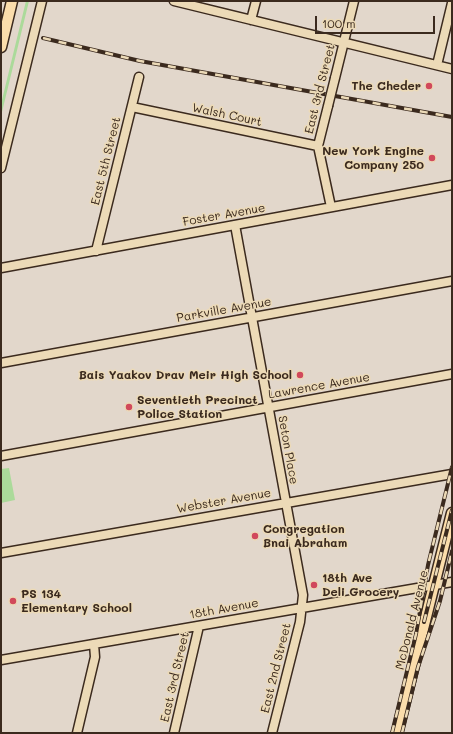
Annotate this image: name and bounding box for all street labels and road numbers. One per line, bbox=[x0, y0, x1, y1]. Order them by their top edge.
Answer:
street label: East 3rd Street bbox=[302, 43, 338, 135]
street label: Walsh Court bbox=[191, 101, 263, 129]
street label: East 5th Street bbox=[88, 115, 124, 207]
street label: Foster Avenue bbox=[182, 201, 266, 229]
street label: Parkville Avenue bbox=[175, 295, 273, 325]
street label: Lawrence Avenue bbox=[267, 370, 371, 402]
street label: Seton Place bbox=[275, 415, 301, 485]
street label: Webster Avenue bbox=[176, 486, 272, 516]
street label: McDonald Avenue bbox=[393, 569, 431, 671]
street label: 18th Avenue bbox=[188, 596, 260, 622]
street label: East 2nd Street bbox=[258, 621, 294, 715]
street label: East 3rd Street bbox=[158, 631, 192, 723]

